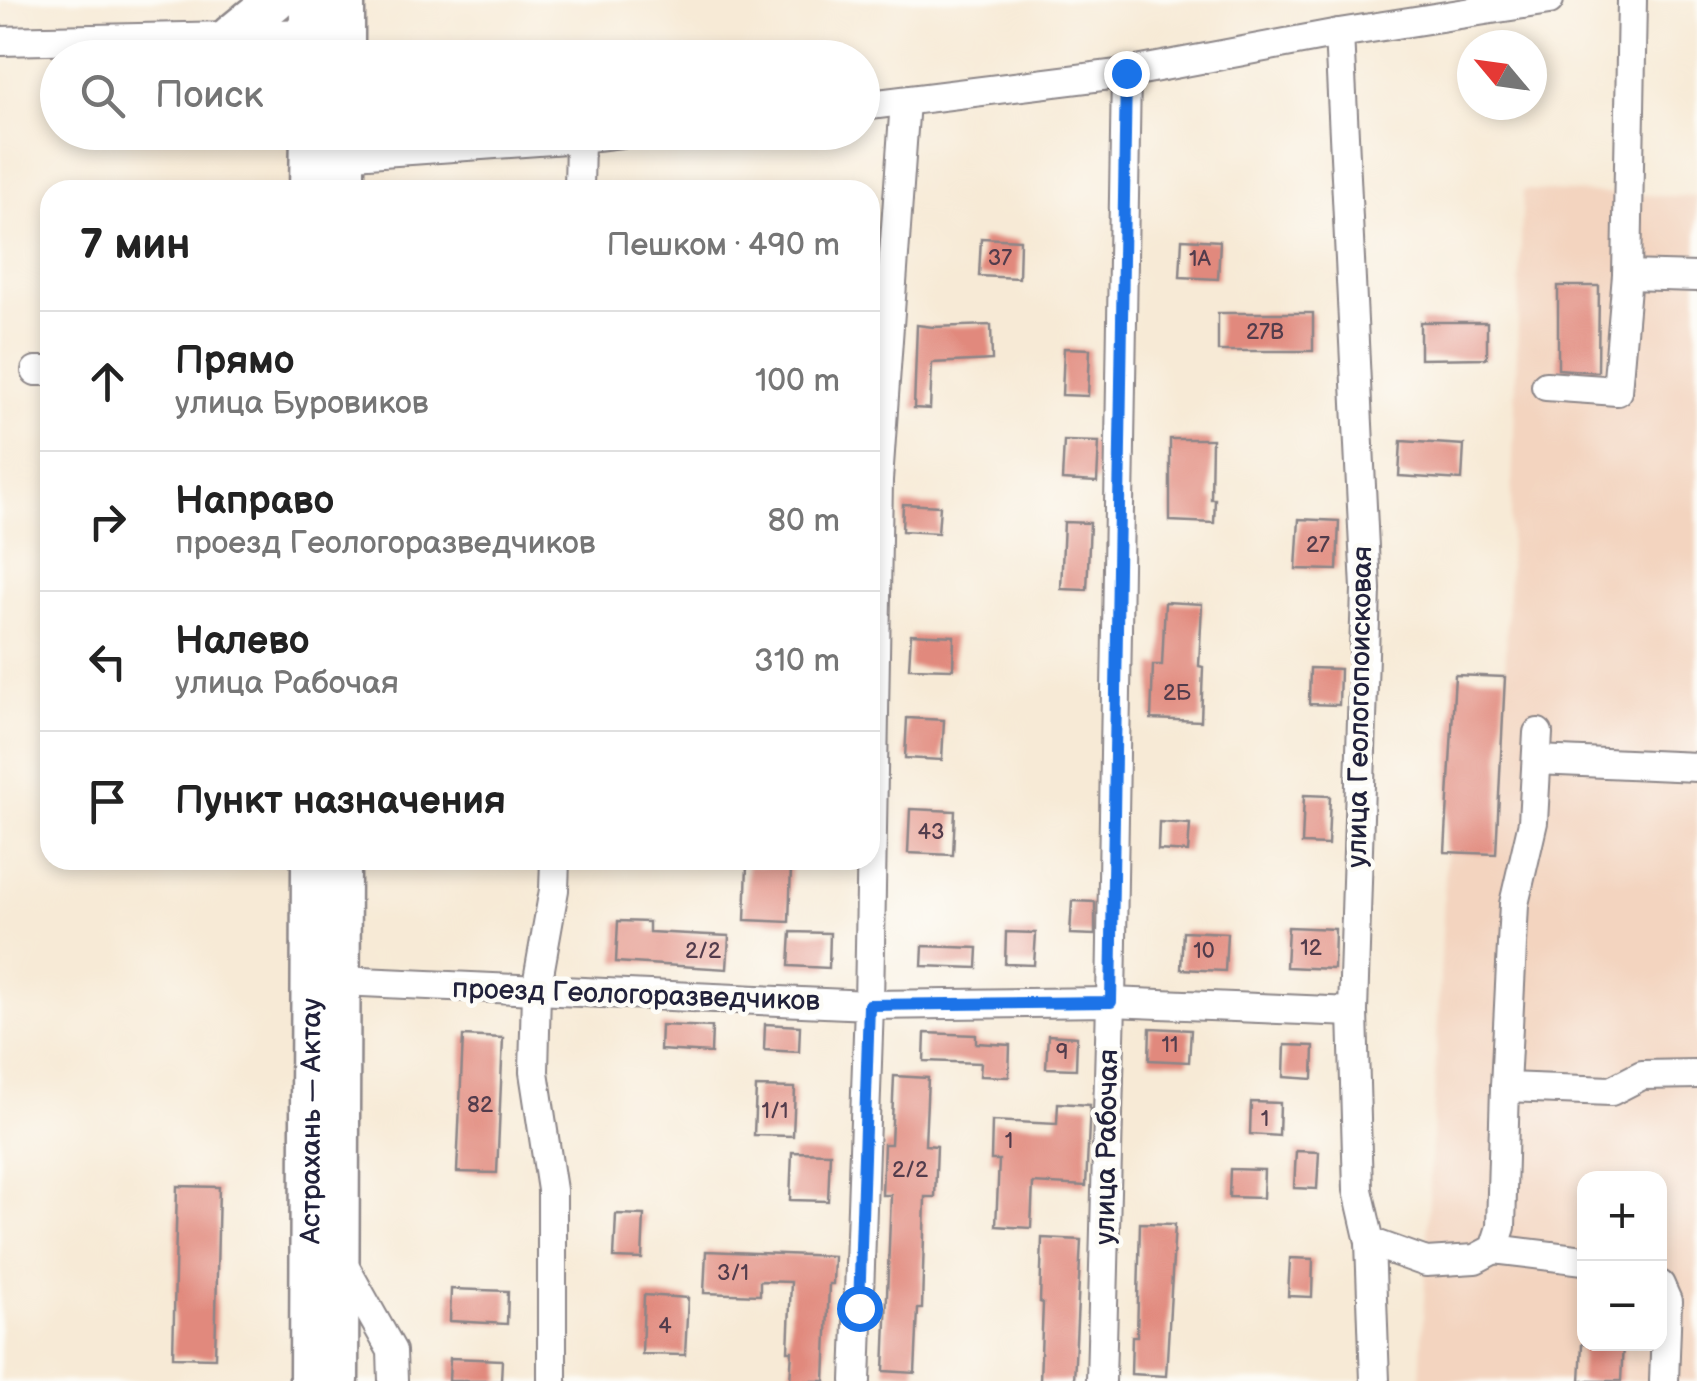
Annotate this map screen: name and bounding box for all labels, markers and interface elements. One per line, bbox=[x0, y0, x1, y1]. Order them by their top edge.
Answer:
north arrow bbox=[1457, 30, 1547, 120]
search box bbox=[40, 40, 880, 150]
route end bbox=[1104, 51, 1150, 97]
icon: search bbox=[75, 68, 130, 123]
text: Поиск bbox=[155, 73, 263, 118]
text: 7 мин bbox=[80, 220, 190, 271]
text: Пешком · 490 m bbox=[606, 226, 840, 265]
house number: 37 bbox=[988, 245, 1012, 272]
house number: 1А bbox=[1189, 246, 1212, 273]
house number: 27В bbox=[1246, 319, 1284, 346]
text: Прямо bbox=[175, 339, 294, 384]
icon: ahead bbox=[80, 354, 135, 409]
text: 100 m bbox=[755, 362, 840, 401]
text: улица Буровиков bbox=[175, 384, 428, 423]
text: Направо bbox=[175, 479, 334, 524]
icon: right bbox=[80, 494, 135, 549]
text: 80 m bbox=[767, 502, 840, 541]
text: проезд Геологоразведчиков bbox=[175, 524, 595, 563]
house number: 27 bbox=[1306, 532, 1330, 559]
street label: улица Геологопоисковая bbox=[1341, 546, 1379, 868]
text: Налево bbox=[175, 619, 310, 664]
icon: left bbox=[80, 634, 135, 689]
text: 310 m bbox=[754, 642, 840, 681]
text: улица Рабочая bbox=[175, 664, 399, 703]
house number: 2Б bbox=[1163, 680, 1192, 707]
icon: arrive bbox=[80, 774, 135, 829]
text: Пункт назначения bbox=[175, 779, 506, 824]
house number: 43 bbox=[918, 819, 944, 846]
house number: 12 bbox=[1300, 935, 1322, 962]
house number: 2/2 bbox=[685, 938, 721, 965]
house number: 10 bbox=[1193, 938, 1215, 965]
street label: проезд Геологоразведчиков bbox=[452, 972, 821, 1018]
street label: Астрахань — Актау bbox=[294, 998, 328, 1245]
house number: 11 bbox=[1161, 1032, 1179, 1059]
house number: 9 bbox=[1056, 1039, 1068, 1066]
street label: улица Рабочая bbox=[1089, 1049, 1125, 1245]
house number: 82 bbox=[467, 1092, 493, 1119]
house number: 1/1 bbox=[762, 1098, 788, 1125]
house number: 1 bbox=[1261, 1106, 1269, 1133]
house number: 1 bbox=[1005, 1128, 1013, 1155]
house number: 2/2 bbox=[892, 1157, 928, 1184]
map controls bbox=[1577, 1171, 1667, 1351]
button: + bbox=[1577, 1171, 1667, 1261]
house number: 3/1 bbox=[717, 1260, 749, 1287]
button: − bbox=[1577, 1261, 1667, 1351]
route start bbox=[837, 1286, 883, 1332]
house number: 4 bbox=[658, 1313, 672, 1340]

